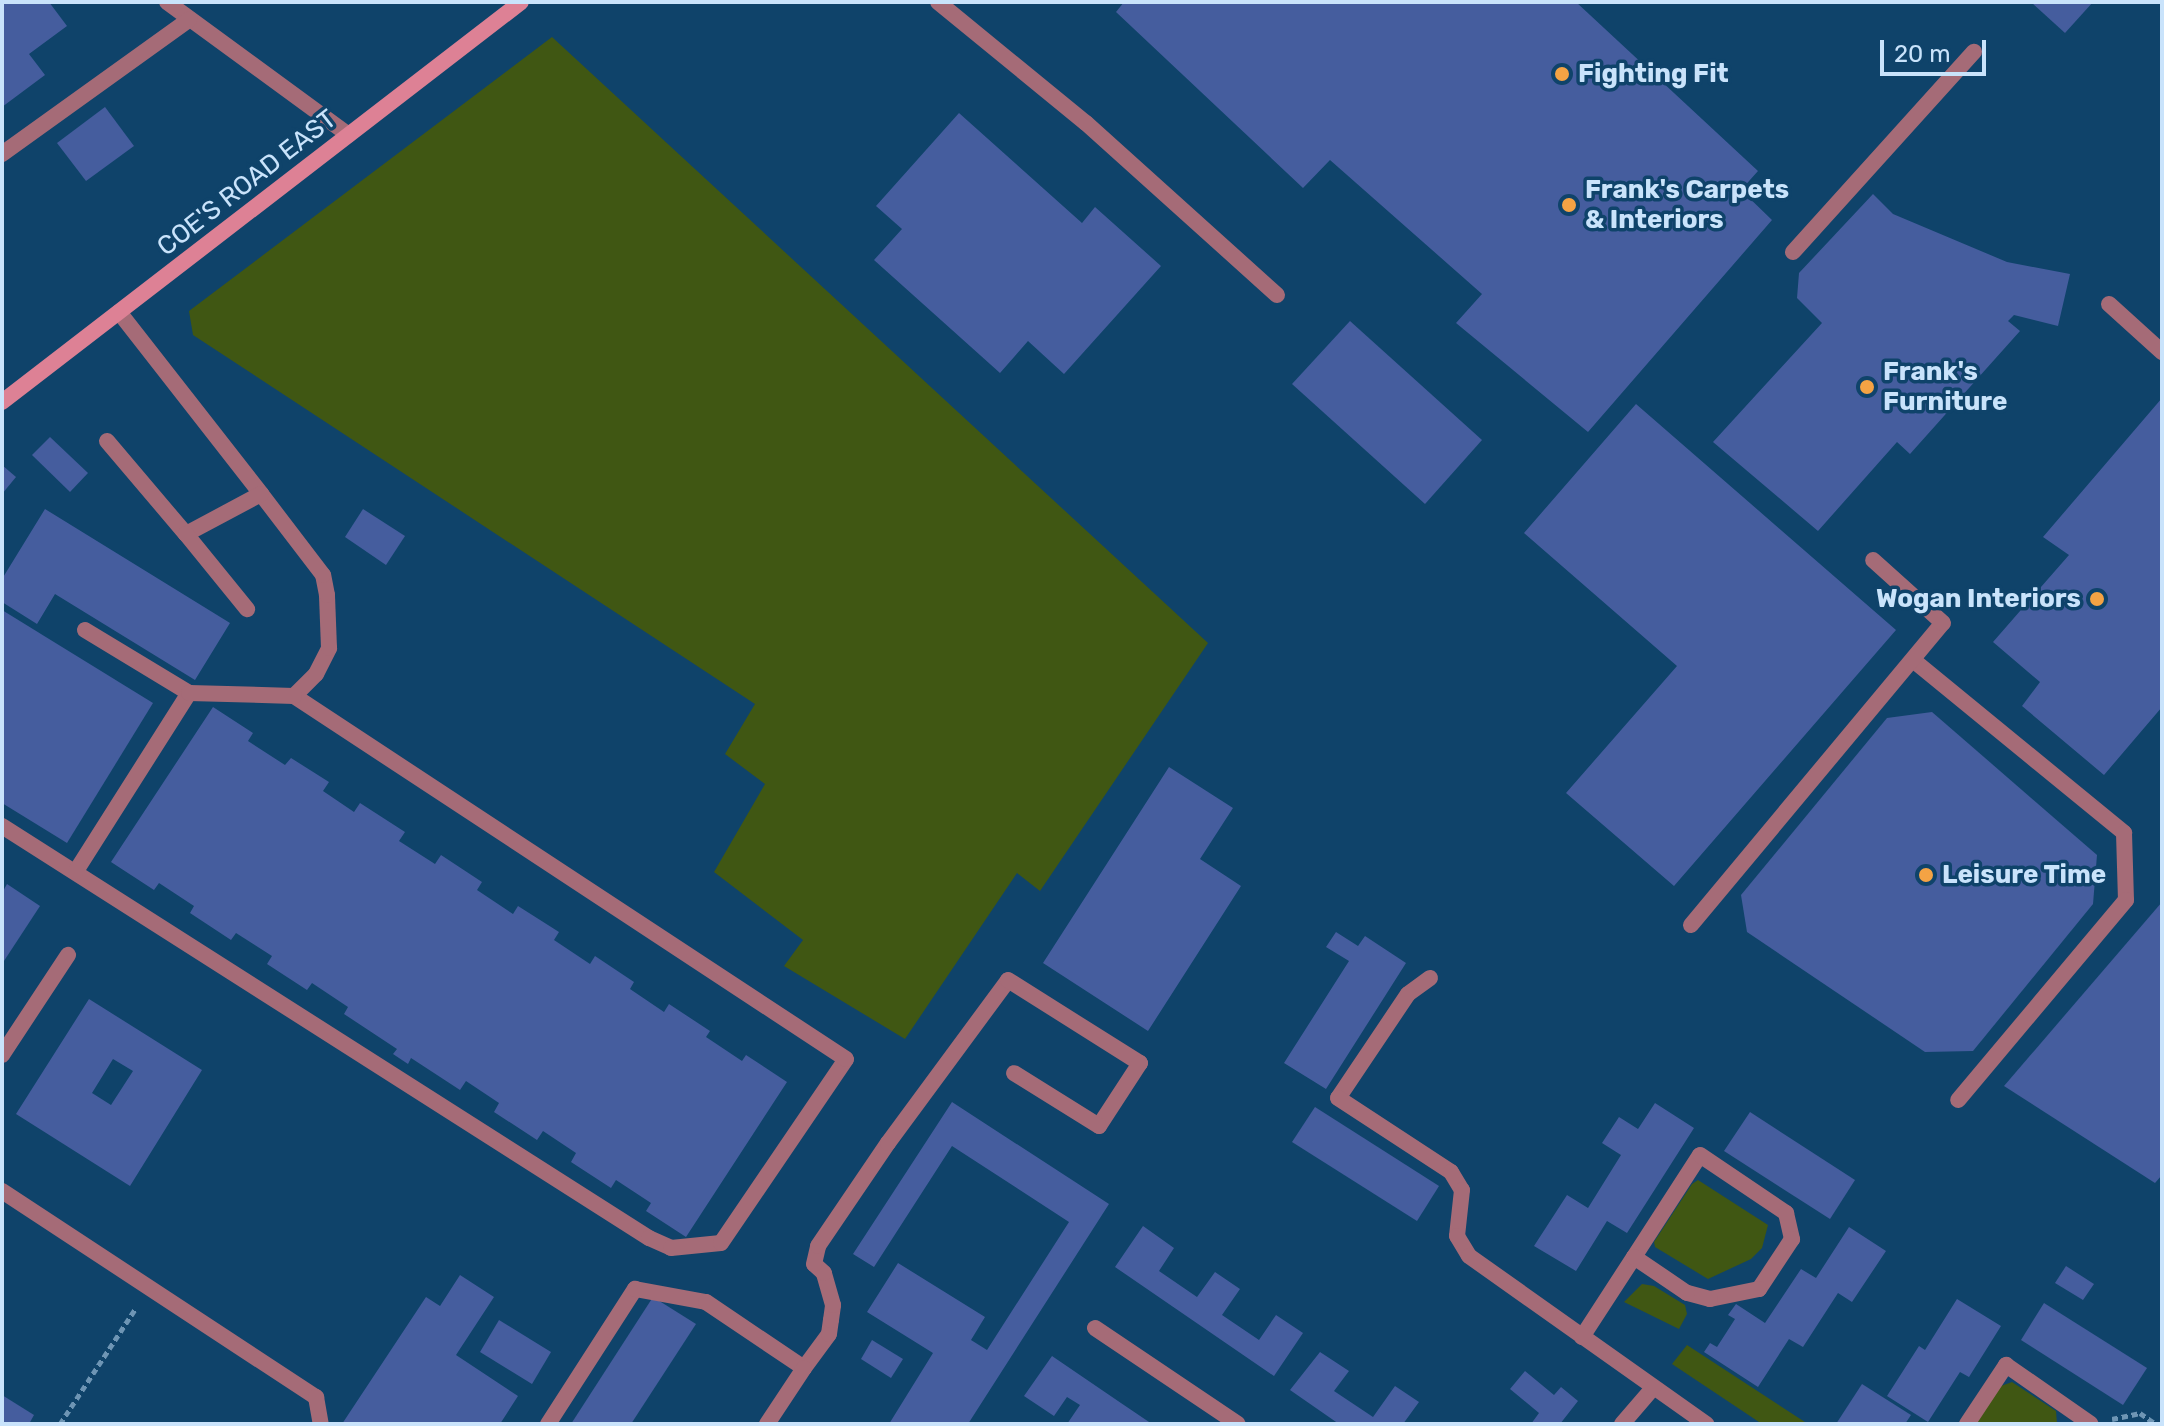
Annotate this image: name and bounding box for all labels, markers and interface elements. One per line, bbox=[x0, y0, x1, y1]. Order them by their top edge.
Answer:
scale bar bbox=[1884, 24, 1990, 74]
text: 20 m bbox=[1894, 40, 1951, 68]
place label: Fighting Fit bbox=[1578, 58, 1729, 90]
marker: Fighting Fit bbox=[1553, 65, 1571, 83]
street label: COE'S ROAD EAST bbox=[151, 103, 343, 263]
place label: Frank's Carpets & Interiors bbox=[1585, 174, 1789, 236]
marker: Frank's Carpets & Interiors bbox=[1560, 196, 1578, 214]
place label: Frank's Furniture bbox=[1883, 356, 2008, 418]
marker: Frank's Furniture bbox=[1858, 378, 1876, 396]
place label: Wogan Interiors bbox=[1876, 583, 2081, 615]
marker: Wogan Interiors bbox=[2088, 590, 2106, 608]
place label: Leisure Time bbox=[1942, 859, 2107, 891]
marker: Leisure Time bbox=[1917, 866, 1935, 884]

